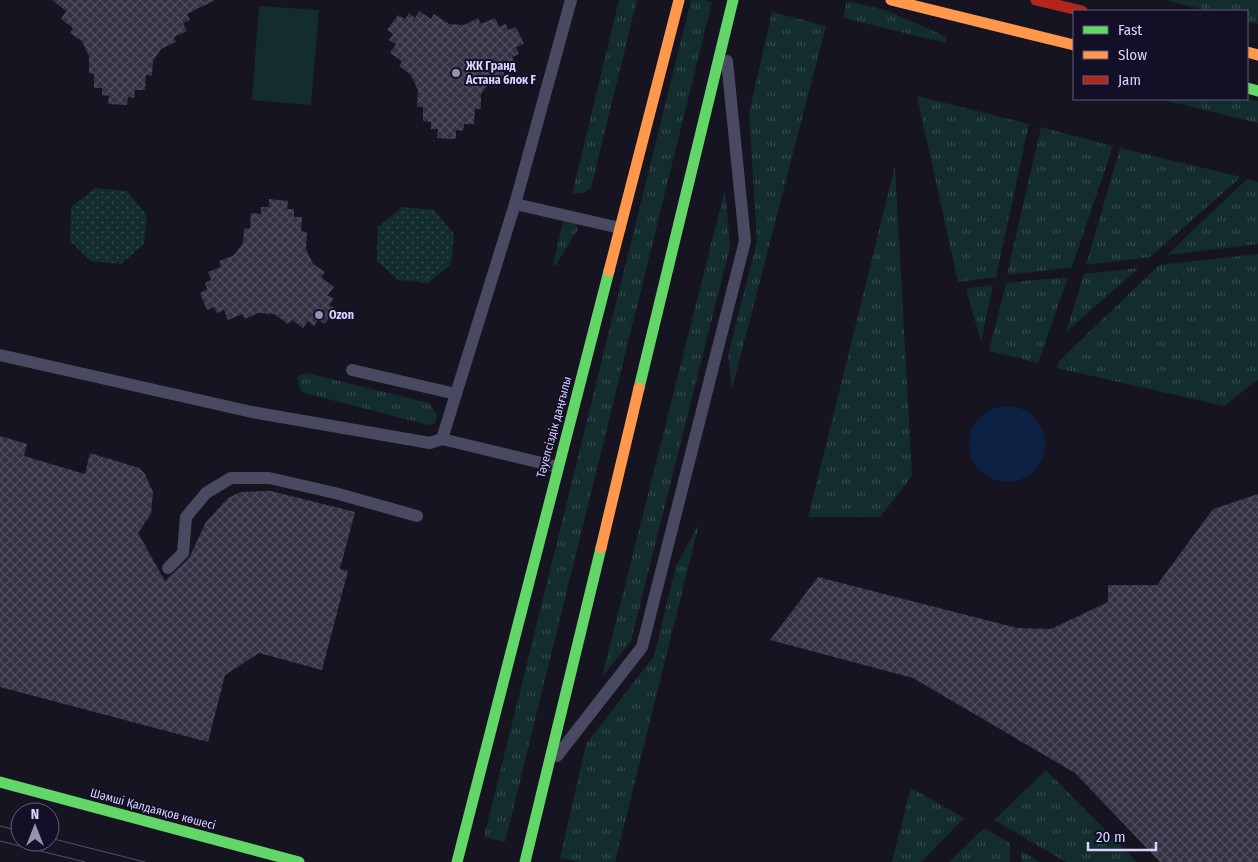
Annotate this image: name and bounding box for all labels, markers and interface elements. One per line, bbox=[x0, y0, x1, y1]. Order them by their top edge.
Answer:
legend bbox=[1073, 10, 1248, 100]
text: Fast bbox=[1118, 21, 1142, 39]
text: Slow bbox=[1118, 46, 1147, 64]
place label: ЖК Гранд Астана блок F bbox=[465, 59, 537, 87]
marker: ЖК Гранд Астана блок F bbox=[450, 67, 462, 79]
text: Jam bbox=[1118, 71, 1141, 89]
place label: Ozon bbox=[329, 308, 354, 322]
marker: Ozon bbox=[313, 309, 325, 321]
street label: Тәуелсіздік даңғылы bbox=[534, 375, 574, 479]
street label: Шәмші Қалдаяқов көшесі bbox=[89, 786, 217, 832]
north arrow bbox=[10, 802, 60, 852]
text: N bbox=[31, 806, 39, 823]
scale bar bbox=[1088, 820, 1156, 852]
text: 20 m bbox=[1096, 828, 1126, 846]

